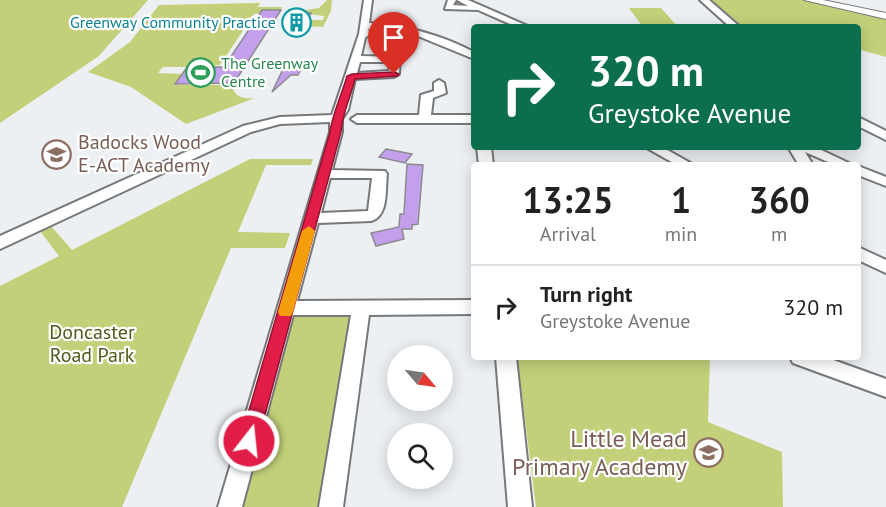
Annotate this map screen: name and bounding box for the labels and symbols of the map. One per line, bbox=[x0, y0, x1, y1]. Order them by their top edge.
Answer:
building icon: Greenway Community Practice bbox=[281, 6, 313, 38]
place label: Greenway Community Practice bbox=[70, 12, 276, 32]
pin bbox=[368, 12, 419, 74]
place label: The Greenway Centre bbox=[221, 53, 319, 91]
sports icon: The Greenway Centre bbox=[184, 56, 216, 88]
place label: Badocks Wood E-ACT Academy bbox=[78, 129, 211, 178]
school or university icon: Badocks Wood E-ACT Academy bbox=[41, 138, 73, 170]
park label: Doncaster Road Park bbox=[49, 319, 135, 368]
north arrow bbox=[387, 345, 453, 411]
position arrow bbox=[217, 409, 281, 473]
place label: Little Mead Primary Academy bbox=[512, 423, 687, 482]
school or university icon: Little Mead Primary Academy bbox=[692, 437, 724, 469]

